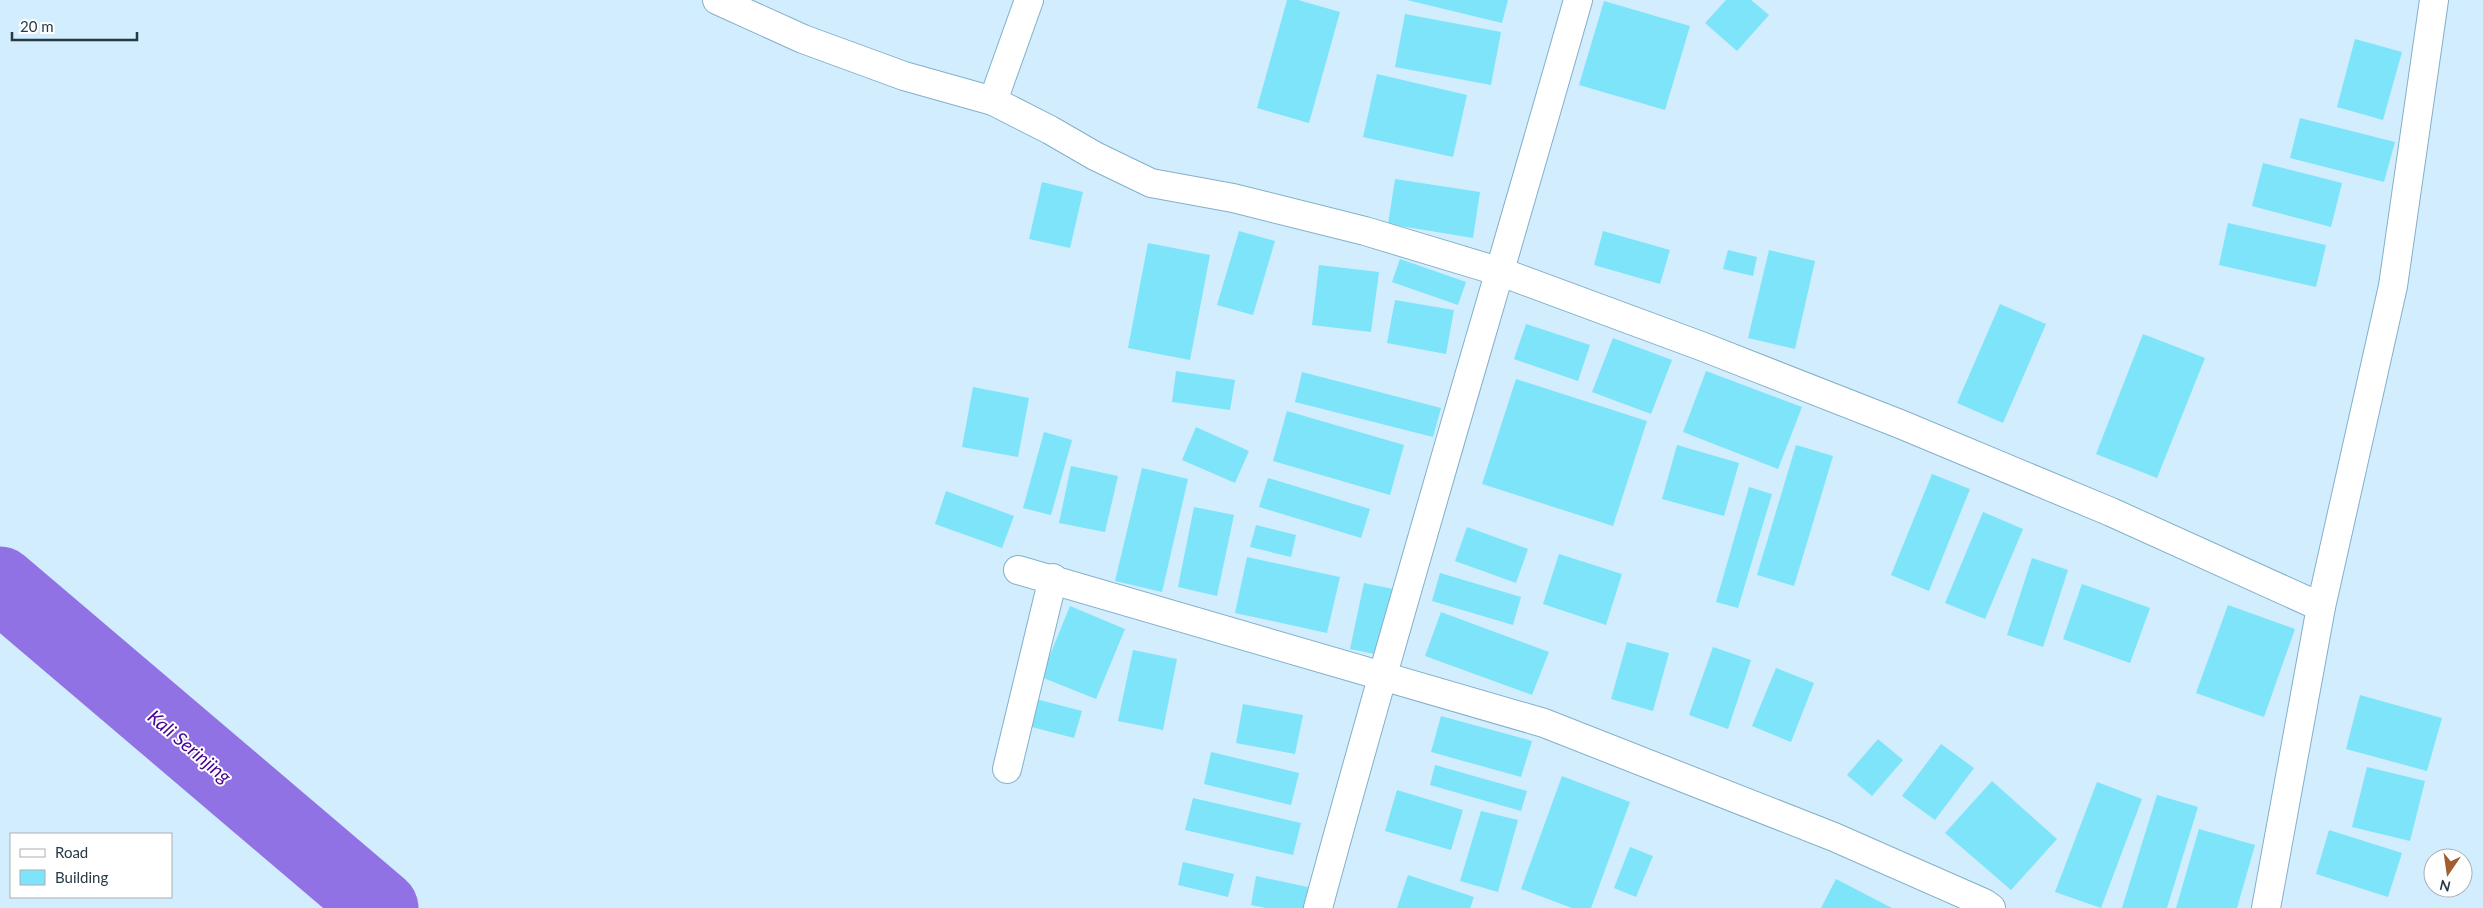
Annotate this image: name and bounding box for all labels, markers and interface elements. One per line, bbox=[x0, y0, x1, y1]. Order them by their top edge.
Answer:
scale bar bbox=[12, 10, 138, 42]
text: 20 m bbox=[20, 17, 54, 35]
water label: Kali Serinjing bbox=[144, 705, 237, 788]
legend bbox=[10, 833, 172, 898]
text: Road bbox=[55, 843, 88, 861]
north arrow bbox=[2423, 848, 2473, 898]
text: Building bbox=[55, 868, 108, 886]
text: N bbox=[2438, 877, 2452, 896]

